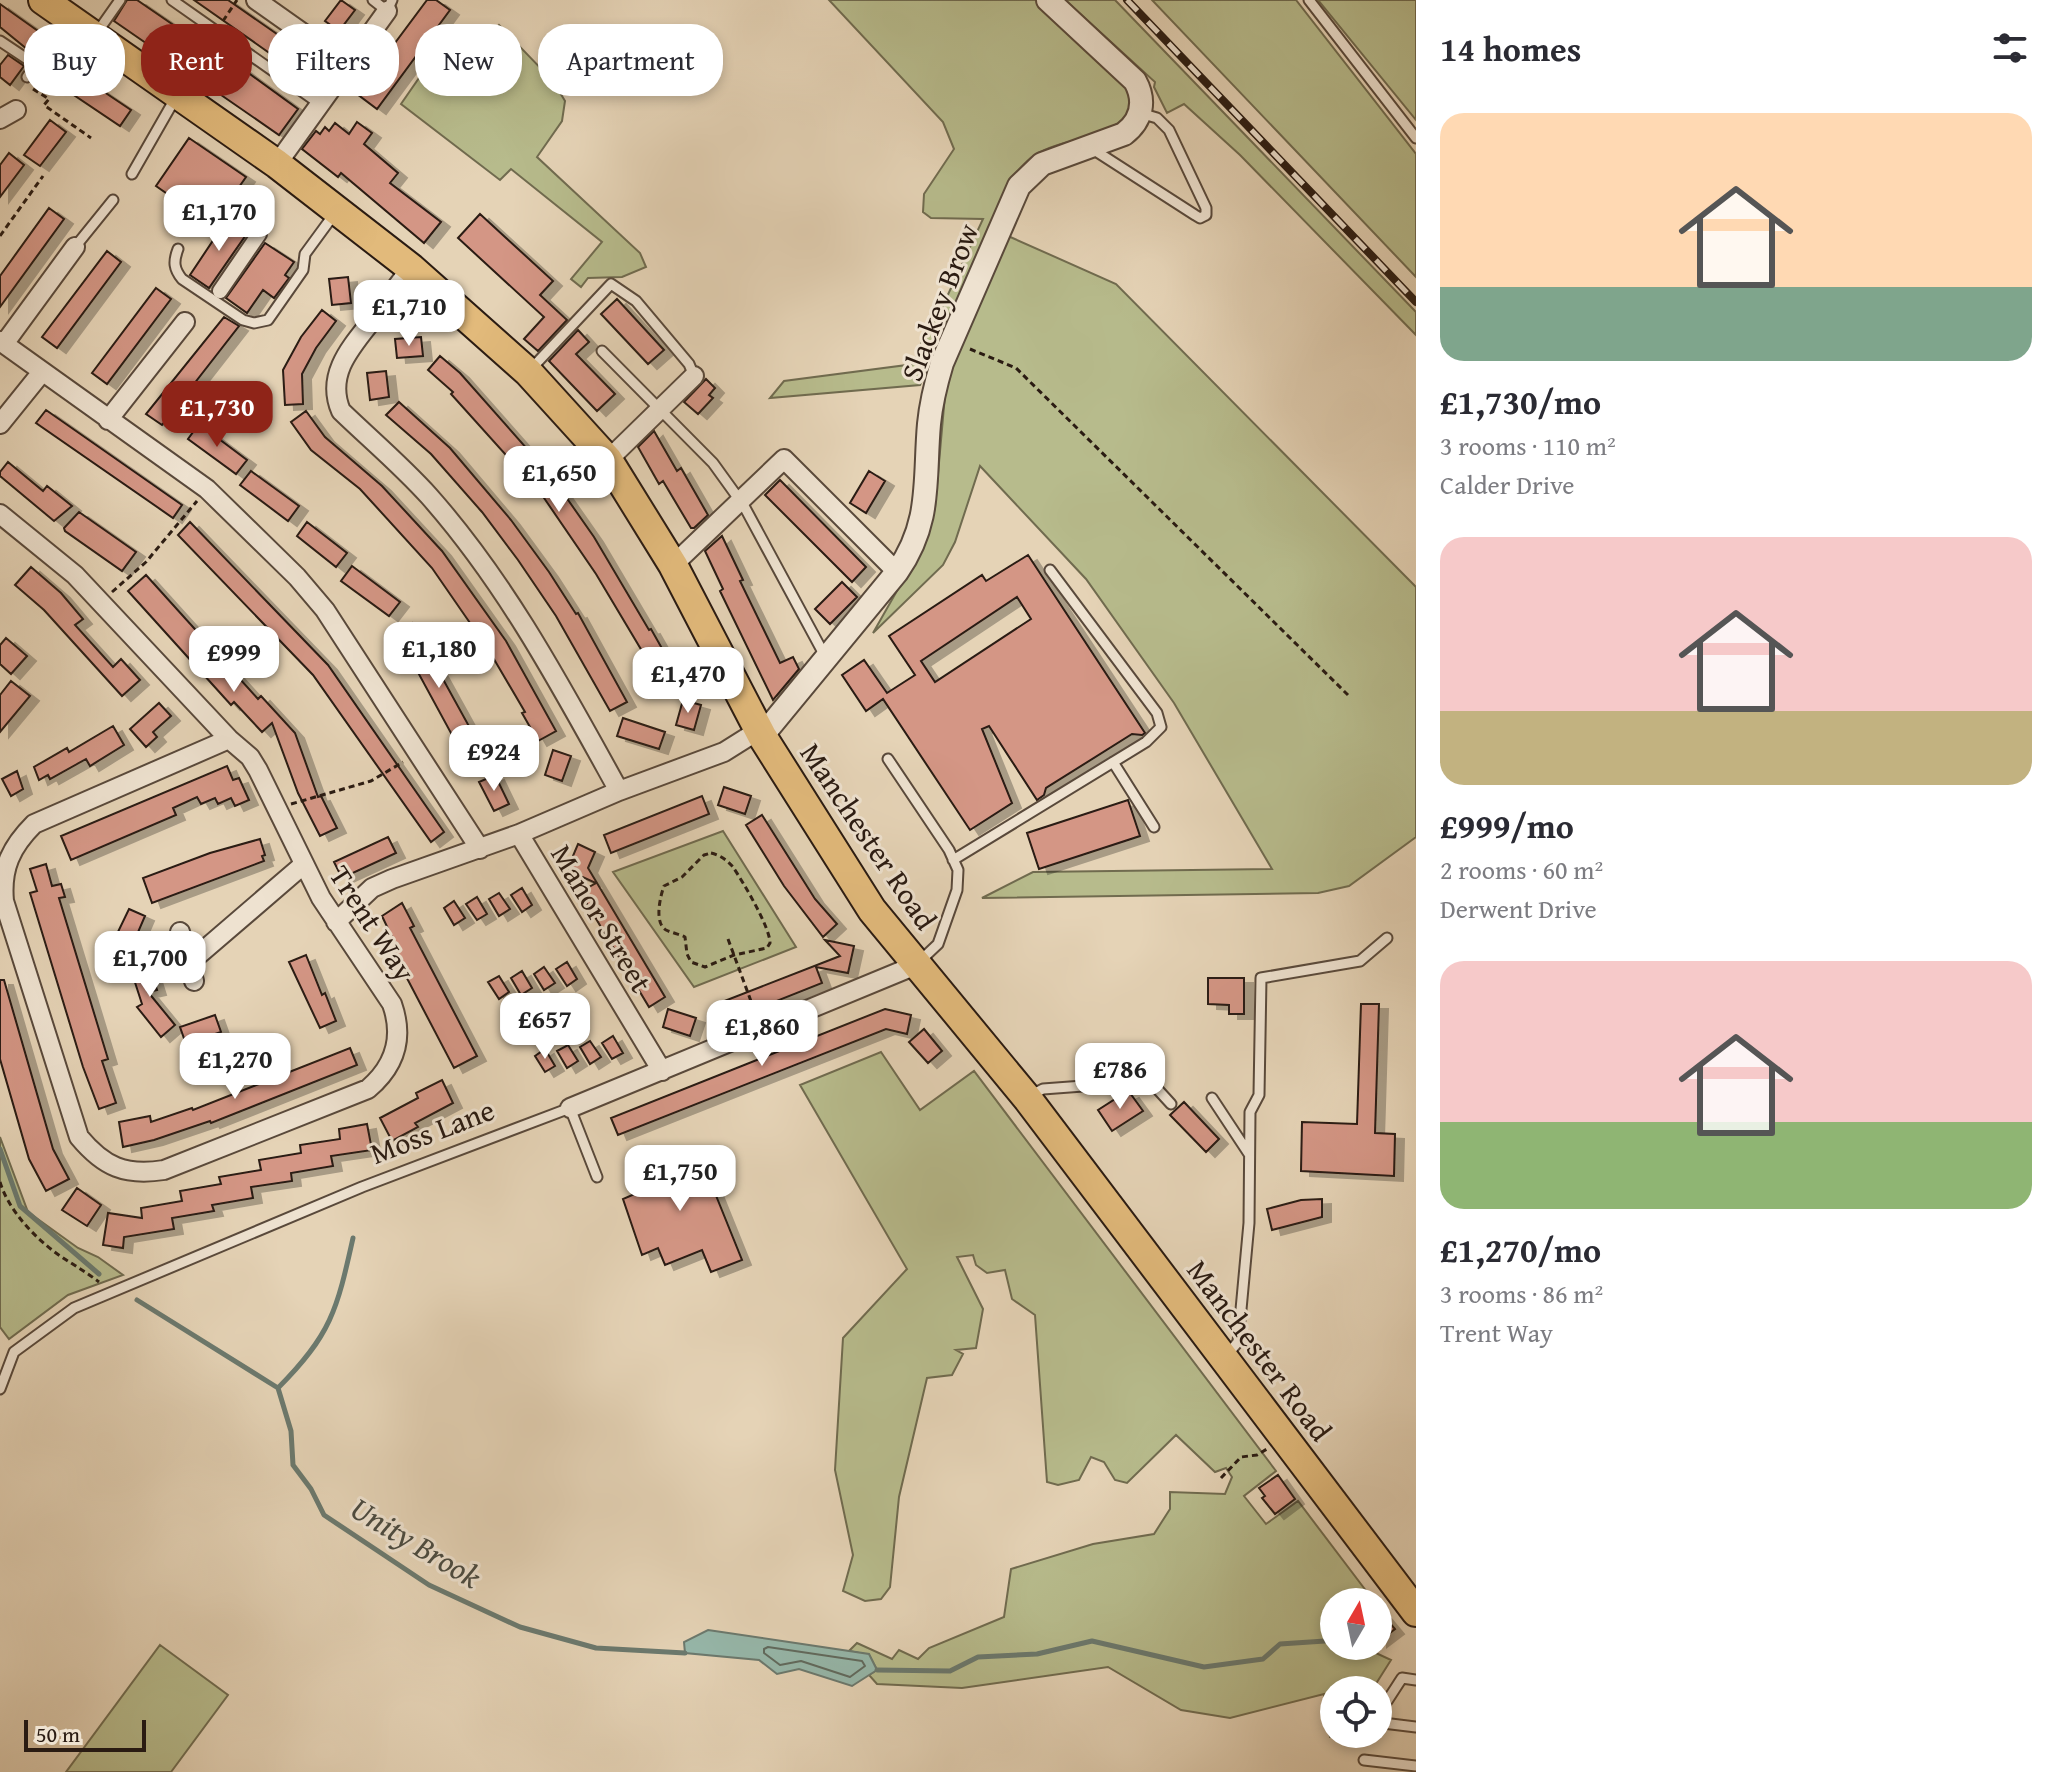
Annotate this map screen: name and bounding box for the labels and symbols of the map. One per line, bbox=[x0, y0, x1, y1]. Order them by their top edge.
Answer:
pin: £1,170 bbox=[154, 185, 284, 253]
street label: Slackey Brow bbox=[889, 216, 989, 387]
pin: £1,710 bbox=[344, 280, 474, 348]
pin: £1,730 bbox=[152, 381, 282, 449]
pin: £1,650 bbox=[494, 446, 624, 514]
pin: £1,180 bbox=[374, 622, 504, 690]
pin: £999 bbox=[187, 626, 281, 694]
pin: £1,470 bbox=[623, 647, 753, 715]
pin: £924 bbox=[447, 725, 541, 793]
street label: Manchester Road bbox=[790, 733, 948, 939]
street label: Manor Street bbox=[540, 836, 664, 1001]
street label: Trent Way bbox=[319, 856, 427, 990]
pin: £1,700 bbox=[85, 931, 215, 999]
pin: £657 bbox=[498, 993, 592, 1061]
pin: £1,860 bbox=[697, 1000, 827, 1068]
pin: £1,270 bbox=[170, 1033, 300, 1101]
pin: £786 bbox=[1073, 1043, 1167, 1111]
street label: Moss Lane bbox=[363, 1087, 501, 1175]
pin: £1,750 bbox=[615, 1145, 745, 1213]
street label: Manchester Road bbox=[1177, 1250, 1343, 1450]
water label: Unity Brook bbox=[342, 1485, 491, 1600]
north arrow bbox=[1320, 1588, 1392, 1660]
scale bar bbox=[24, 1716, 146, 1752]

